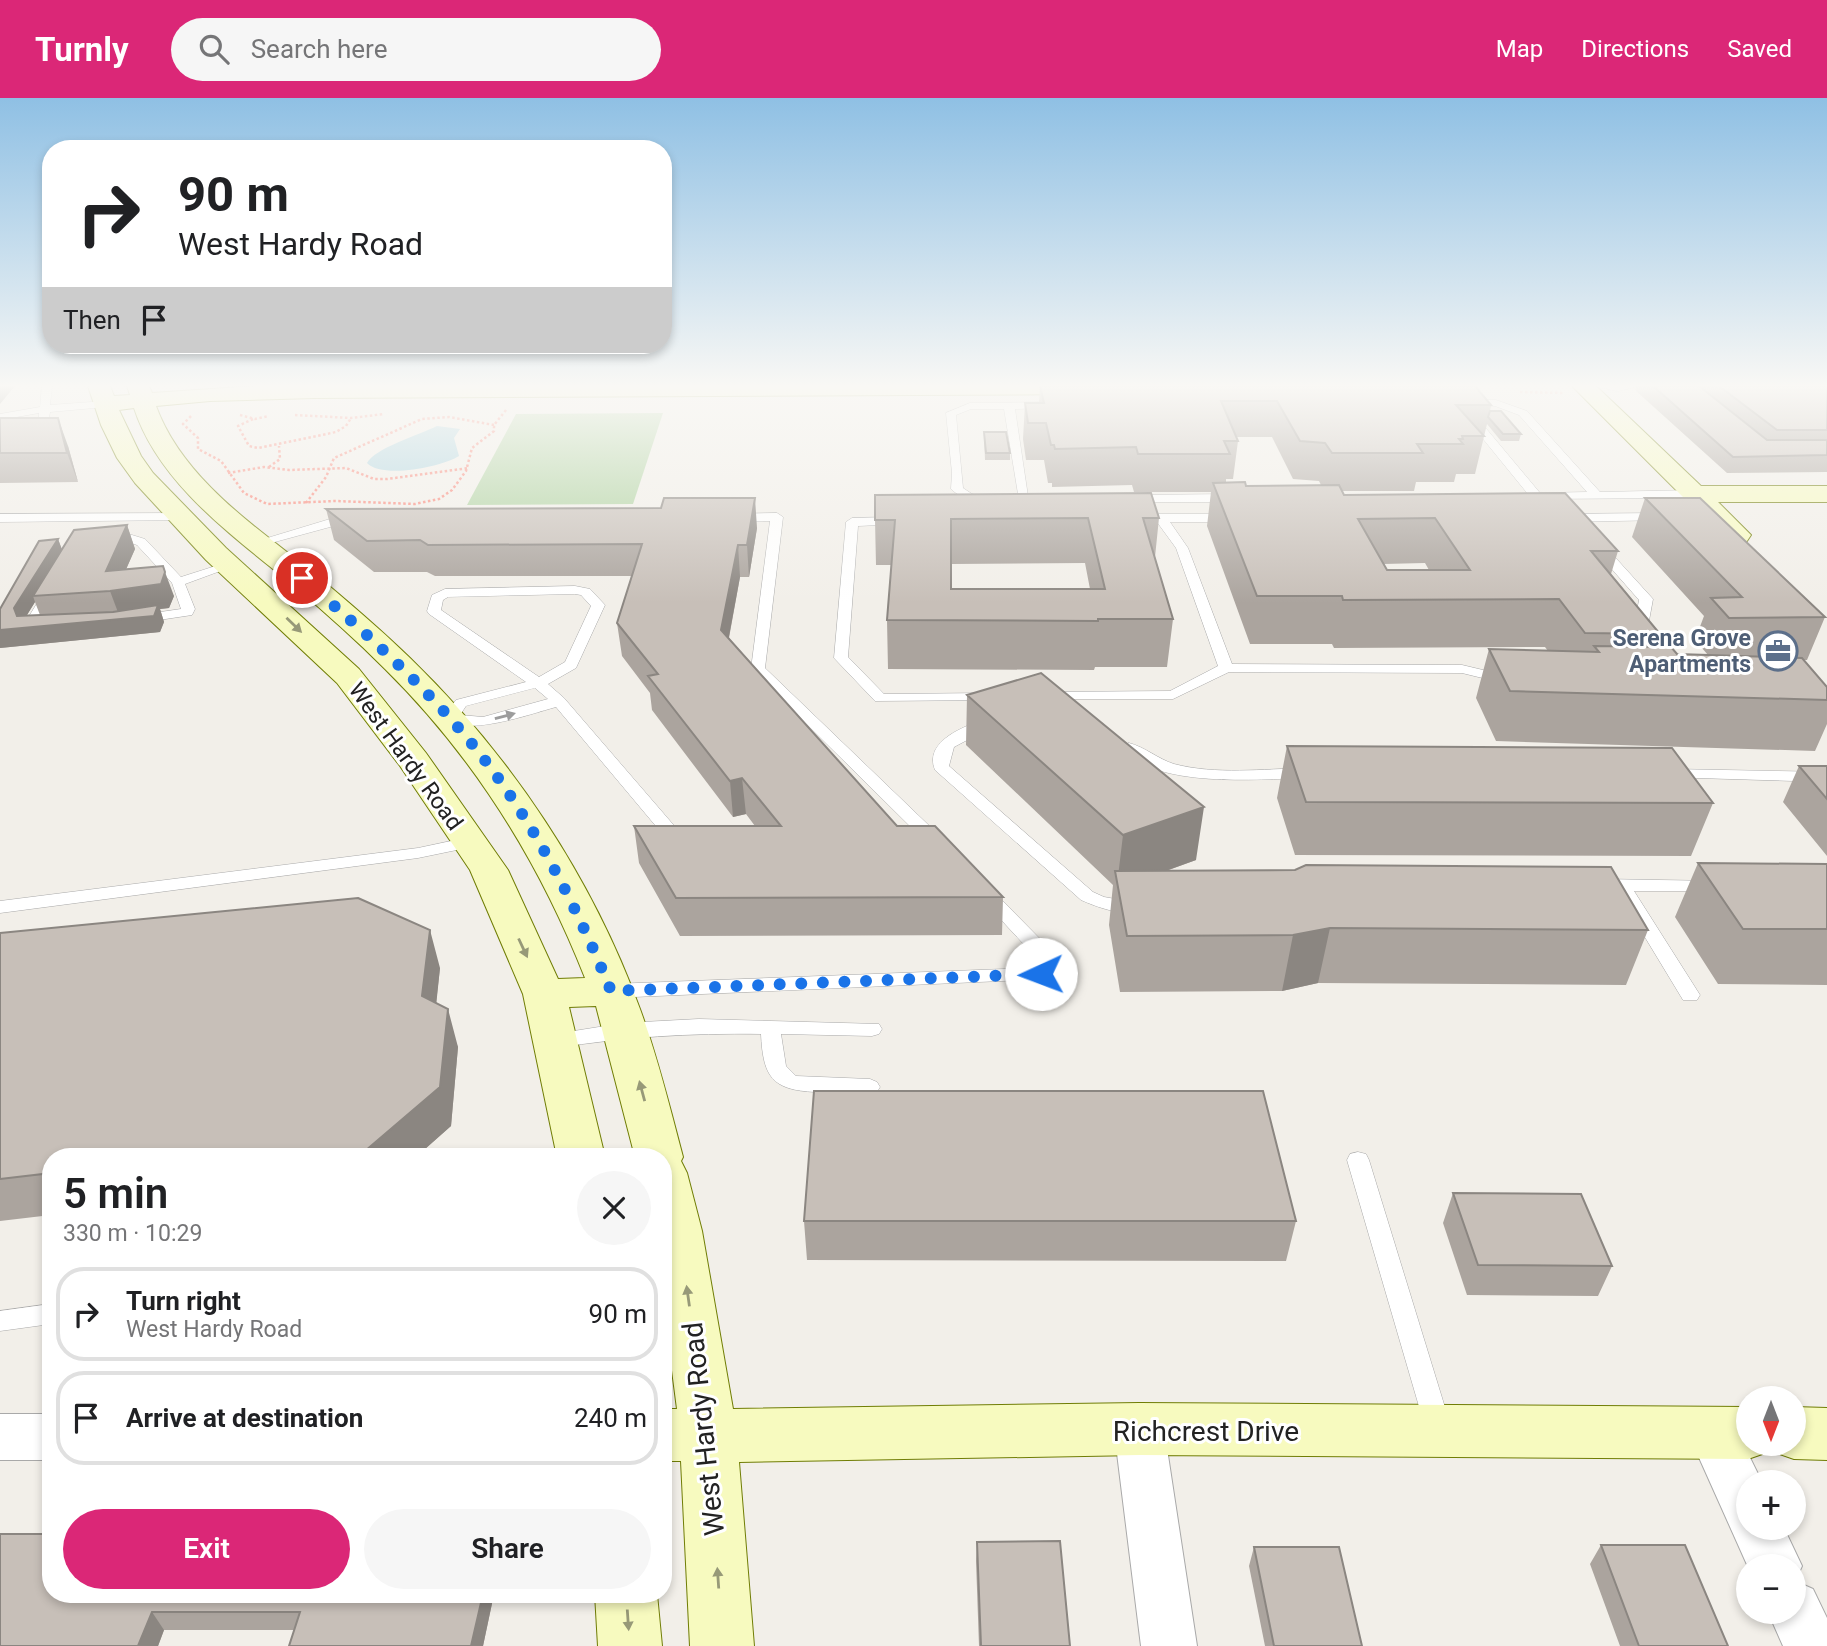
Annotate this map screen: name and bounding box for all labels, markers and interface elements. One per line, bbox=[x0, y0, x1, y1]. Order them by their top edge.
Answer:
search box bbox=[171, 18, 661, 81]
text: Turnly bbox=[35, 30, 129, 69]
icon: search bbox=[195, 30, 233, 68]
text: Search here bbox=[251, 34, 387, 64]
text: Map bbox=[1496, 35, 1543, 63]
text: Directions bbox=[1581, 35, 1689, 63]
text: Saved bbox=[1727, 35, 1792, 63]
text: 90 m bbox=[178, 166, 289, 223]
icon: right bbox=[63, 168, 154, 259]
text: West Hardy Road bbox=[178, 225, 423, 263]
icon: arrive bbox=[135, 301, 173, 339]
text: Then bbox=[63, 305, 121, 335]
pin bbox=[272, 548, 332, 608]
icon: arrive bbox=[283, 559, 321, 597]
one-way arrow bbox=[285, 617, 302, 633]
place label: Serena Grove Apartments bbox=[1612, 625, 1751, 678]
office icon: Serena Grove Apartments bbox=[1757, 630, 1799, 672]
street label: West Hardy Road bbox=[343, 677, 468, 835]
one-way arrow bbox=[494, 710, 516, 721]
position arrow bbox=[1004, 937, 1078, 1011]
one-way arrow bbox=[517, 938, 529, 958]
one-way arrow bbox=[636, 1079, 647, 1101]
text: 5 min bbox=[63, 1169, 168, 1218]
button: close bbox=[577, 1171, 651, 1245]
text: 330 m · 10:29 bbox=[63, 1220, 202, 1247]
one-way arrow bbox=[682, 1284, 693, 1306]
text: Turn right bbox=[126, 1286, 241, 1316]
icon: right bbox=[67, 1295, 105, 1333]
text: 90 m bbox=[589, 1299, 647, 1329]
text: West Hardy Road bbox=[126, 1316, 302, 1343]
street label: West Hardy Road bbox=[676, 1321, 731, 1537]
north arrow bbox=[1736, 1386, 1806, 1456]
map controls bbox=[1736, 1386, 1806, 1624]
icon: arrive bbox=[67, 1399, 105, 1437]
text: Arrive at destination bbox=[126, 1403, 363, 1433]
text: 240 m bbox=[574, 1403, 647, 1433]
street label: Richcrest Drive bbox=[1113, 1415, 1299, 1448]
button: + bbox=[1736, 1470, 1806, 1540]
button: Exit bbox=[63, 1509, 350, 1589]
button: Share bbox=[364, 1509, 651, 1589]
button: − bbox=[1736, 1554, 1806, 1624]
one-way arrow bbox=[712, 1567, 723, 1589]
one-way arrow bbox=[623, 1609, 634, 1631]

